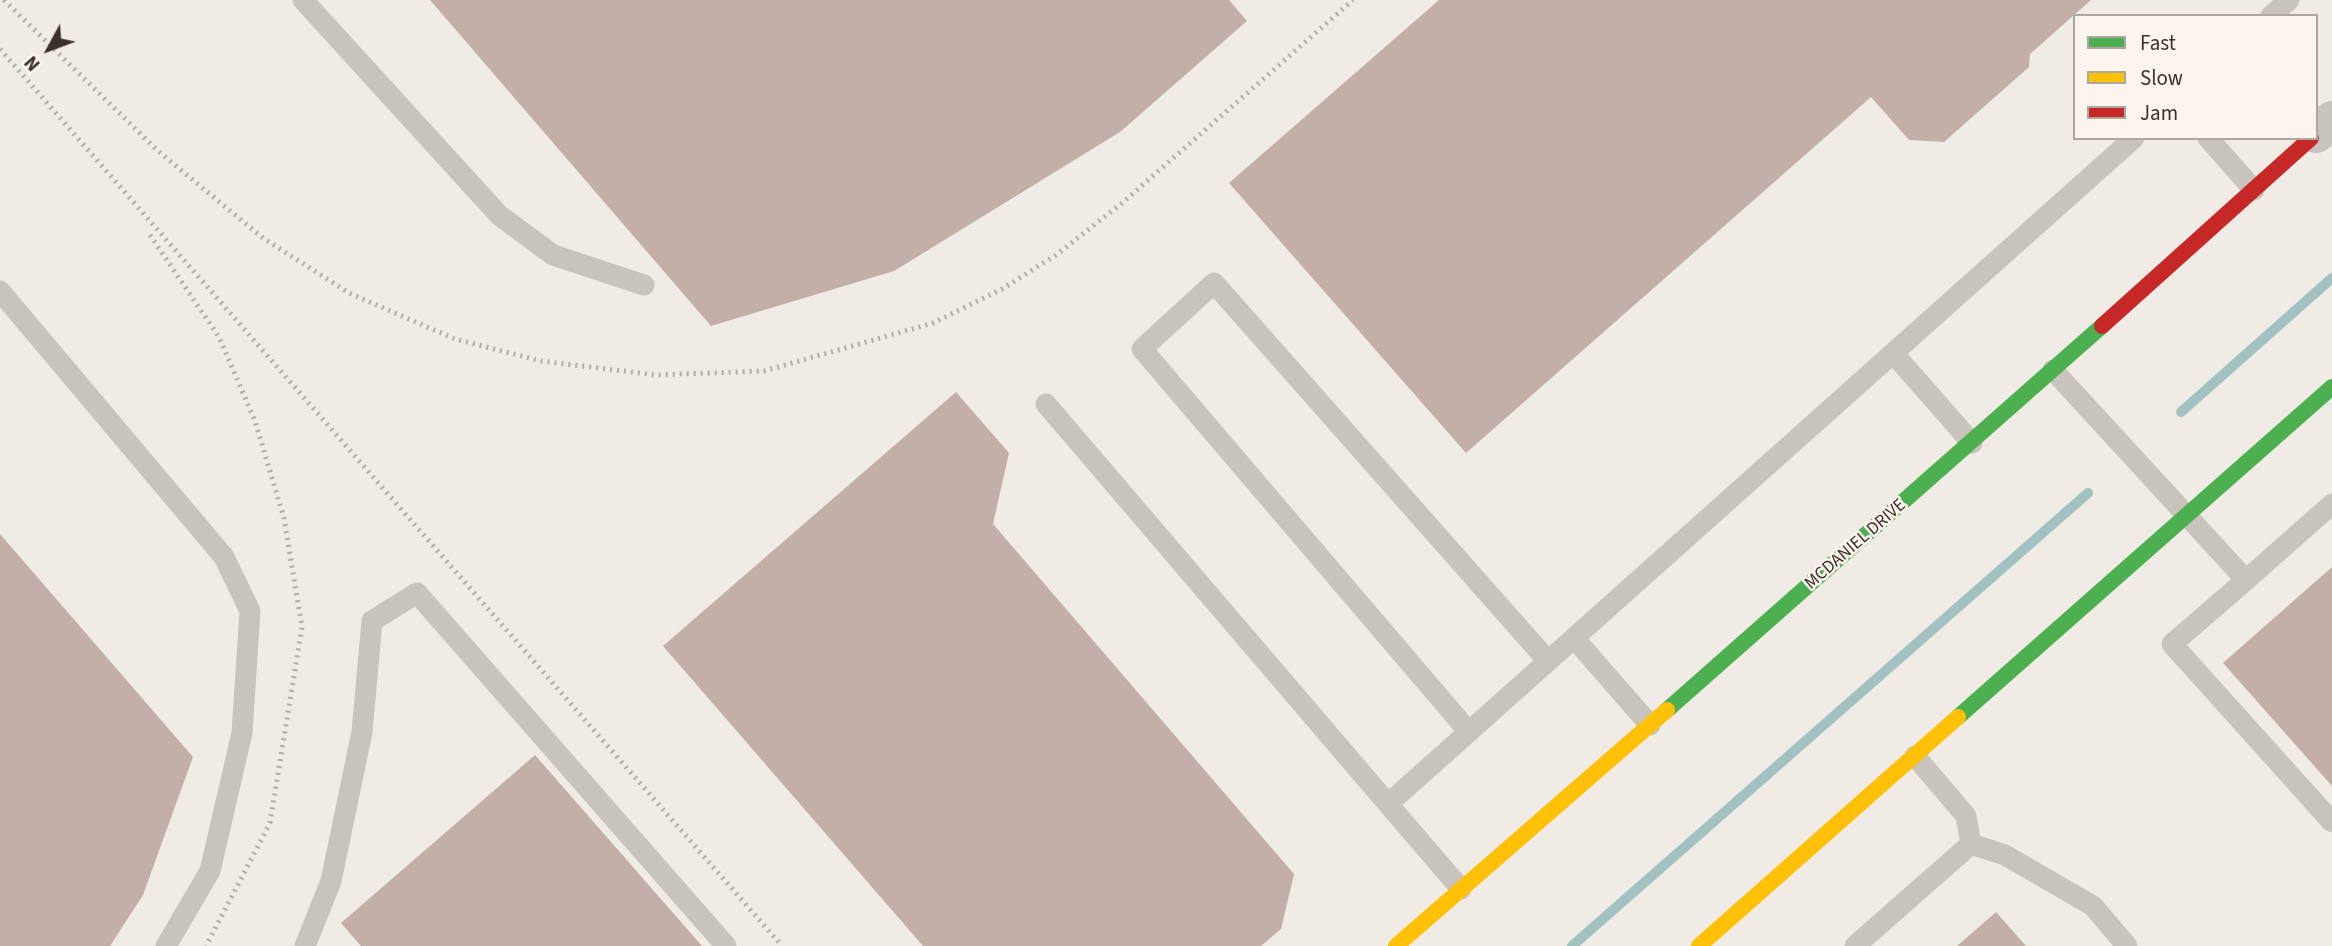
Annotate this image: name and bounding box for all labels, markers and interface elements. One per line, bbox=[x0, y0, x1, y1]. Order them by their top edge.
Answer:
north arrow bbox=[14, 14, 84, 84]
legend bbox=[2073, 14, 2318, 140]
text: Fast bbox=[2140, 28, 2176, 58]
text: N bbox=[18, 49, 47, 77]
text: Slow bbox=[2140, 63, 2183, 93]
text: Jam bbox=[2140, 98, 2178, 128]
street label: MCDANIEL DRIVE bbox=[1801, 495, 1911, 595]

